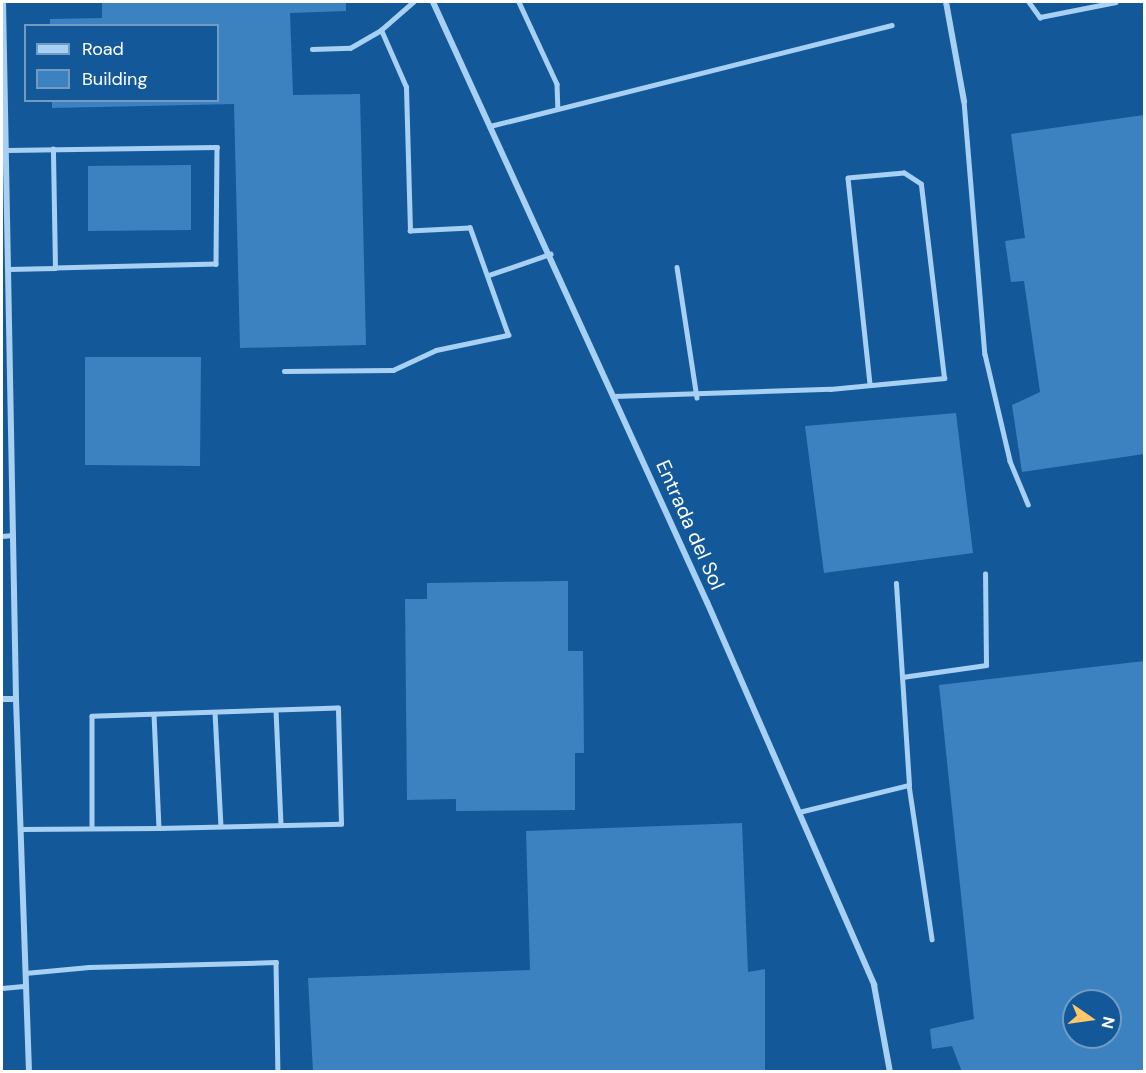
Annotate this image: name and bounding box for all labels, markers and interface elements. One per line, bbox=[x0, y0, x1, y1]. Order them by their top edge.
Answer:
legend bbox=[24, 24, 219, 102]
text: Road bbox=[82, 37, 124, 61]
text: Building bbox=[82, 67, 147, 91]
street label: Entrada del Sol bbox=[651, 457, 729, 593]
north arrow bbox=[1062, 989, 1122, 1049]
text: N bbox=[1097, 1015, 1120, 1031]

